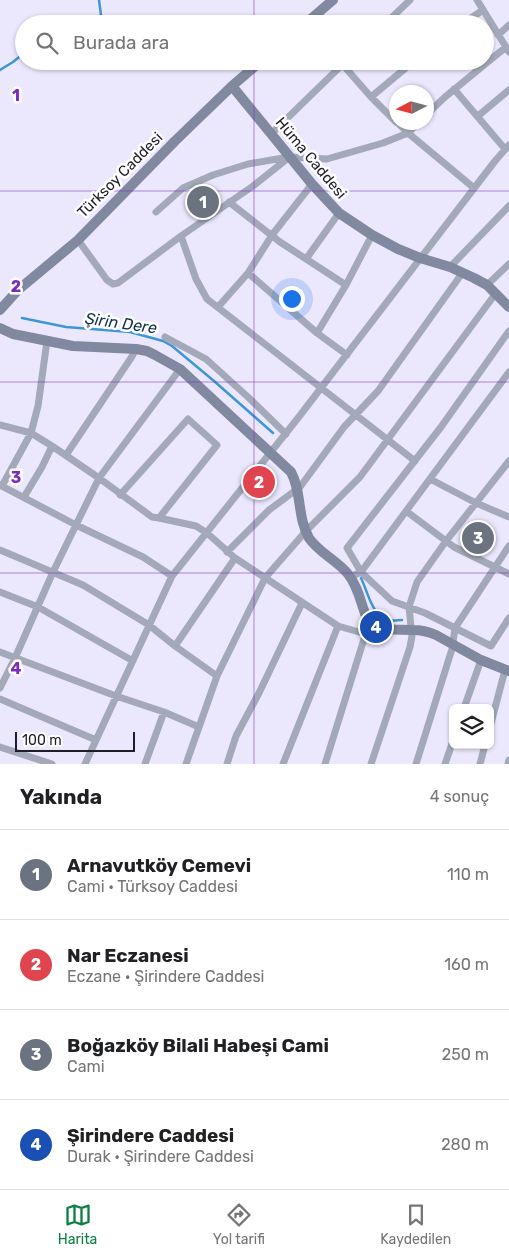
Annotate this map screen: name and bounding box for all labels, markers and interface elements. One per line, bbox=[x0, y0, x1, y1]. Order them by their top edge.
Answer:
search box bbox=[15, 15, 494, 70]
icon: search bbox=[33, 29, 61, 57]
text: Burada ara bbox=[73, 31, 169, 54]
north arrow bbox=[389, 85, 434, 130]
text: 1 bbox=[12, 86, 20, 105]
street label: Hüma Caddesi bbox=[272, 114, 350, 202]
street label: Türksoy Caddesi bbox=[74, 129, 166, 221]
pin: 1 bbox=[187, 183, 219, 221]
text: 2 bbox=[11, 277, 21, 296]
your location bbox=[279, 286, 305, 312]
water label: Şirin Dere bbox=[84, 309, 158, 337]
pin: 2 bbox=[243, 463, 275, 501]
text: 3 bbox=[11, 468, 21, 487]
pin: 3 bbox=[462, 519, 494, 557]
pin: 4 bbox=[360, 608, 392, 646]
text: 4 bbox=[11, 659, 22, 678]
map controls bbox=[449, 704, 494, 749]
button: layers bbox=[449, 704, 494, 749]
scale bar bbox=[15, 729, 135, 752]
text: 100 m bbox=[22, 732, 62, 749]
text: Yakında bbox=[20, 784, 102, 809]
text: 4 sonuç bbox=[430, 787, 489, 806]
text: Arnavutköy Cemevi bbox=[67, 854, 251, 877]
text: 1 bbox=[32, 865, 40, 884]
text: 110 m bbox=[447, 865, 489, 884]
text: Cami · Türksoy Caddesi bbox=[67, 877, 238, 896]
text: Nar Eczanesi bbox=[67, 944, 189, 967]
text: 2 bbox=[31, 955, 41, 974]
text: 160 m bbox=[444, 955, 489, 974]
text: Eczane · Şirindere Caddesi bbox=[67, 967, 264, 986]
text: Boğazköy Bilali Habeşi Cami bbox=[67, 1034, 329, 1057]
text: 3 bbox=[31, 1045, 41, 1064]
text: 250 m bbox=[442, 1045, 489, 1064]
text: Cami bbox=[67, 1057, 105, 1076]
text: Şirindere Caddesi bbox=[67, 1124, 234, 1147]
text: 4 bbox=[31, 1135, 41, 1154]
text: 280 m bbox=[441, 1135, 489, 1154]
text: Durak · Şirindere Caddesi bbox=[67, 1147, 254, 1166]
tab: Harita bbox=[58, 1201, 97, 1248]
tab: Yol tarifi bbox=[213, 1201, 265, 1248]
tab: Kaydedilen bbox=[380, 1201, 451, 1248]

